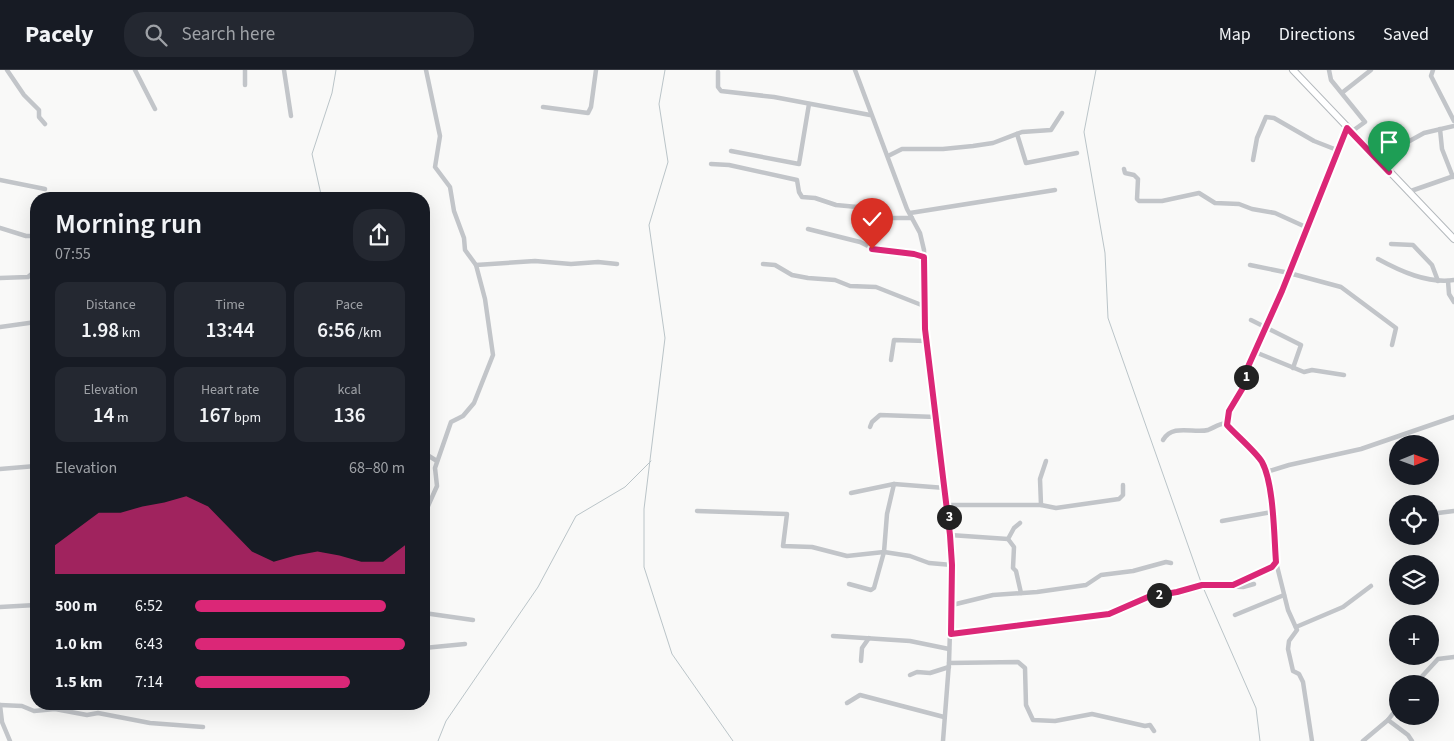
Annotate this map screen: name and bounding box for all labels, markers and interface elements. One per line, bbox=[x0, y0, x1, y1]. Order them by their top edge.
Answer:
search box bbox=[124, 12, 474, 57]
text: Pacely bbox=[25, 17, 94, 52]
icon: search bbox=[142, 21, 170, 49]
text: Search here bbox=[182, 21, 275, 48]
text: Map bbox=[1219, 22, 1251, 47]
text: Directions bbox=[1279, 22, 1355, 47]
text: Saved bbox=[1383, 22, 1429, 47]
pin bbox=[1368, 121, 1410, 172]
icon: arrive bbox=[1375, 128, 1403, 156]
pin bbox=[851, 198, 893, 249]
text: Morning run bbox=[55, 204, 202, 244]
icon: check bbox=[858, 205, 886, 233]
button: share bbox=[353, 209, 405, 261]
text: 07:55 bbox=[55, 243, 91, 265]
text: Distance bbox=[86, 295, 136, 315]
text: Time bbox=[215, 295, 245, 315]
text: Pace bbox=[336, 295, 363, 315]
text: 1.98 bbox=[81, 315, 119, 345]
text: 13:44 bbox=[206, 315, 254, 345]
text: 6:56 bbox=[317, 315, 355, 345]
text: km bbox=[119, 323, 140, 343]
text: /km bbox=[355, 323, 382, 343]
pin: 1 bbox=[1234, 364, 1258, 390]
text: 1 bbox=[1243, 367, 1250, 387]
text: Elevation bbox=[83, 380, 138, 400]
text: Heart rate bbox=[201, 380, 259, 400]
text: kcal bbox=[338, 380, 361, 400]
text: 14 bbox=[93, 400, 114, 430]
text: 167 bbox=[199, 400, 231, 430]
text: 136 bbox=[333, 400, 365, 430]
text: m bbox=[114, 408, 129, 428]
text: bpm bbox=[231, 408, 261, 428]
north arrow bbox=[1389, 435, 1439, 485]
map controls bbox=[1389, 435, 1439, 725]
text: Elevation bbox=[55, 457, 117, 479]
text: 68–80 m bbox=[349, 457, 405, 479]
button: locate bbox=[1389, 495, 1439, 545]
pin: 3 bbox=[936, 504, 962, 530]
text: 3 bbox=[946, 507, 953, 527]
button: layers bbox=[1389, 555, 1439, 605]
pin: 2 bbox=[1146, 582, 1172, 608]
text: 2 bbox=[1156, 585, 1163, 605]
text: 500 m bbox=[55, 595, 97, 617]
text: 6:52 bbox=[135, 595, 163, 617]
button: + bbox=[1389, 615, 1439, 665]
text: 1.0 km bbox=[55, 633, 102, 655]
text: 6:43 bbox=[135, 633, 163, 655]
text: 1.5 km bbox=[55, 671, 102, 693]
text: 7:14 bbox=[135, 671, 163, 693]
button: − bbox=[1389, 675, 1439, 725]

